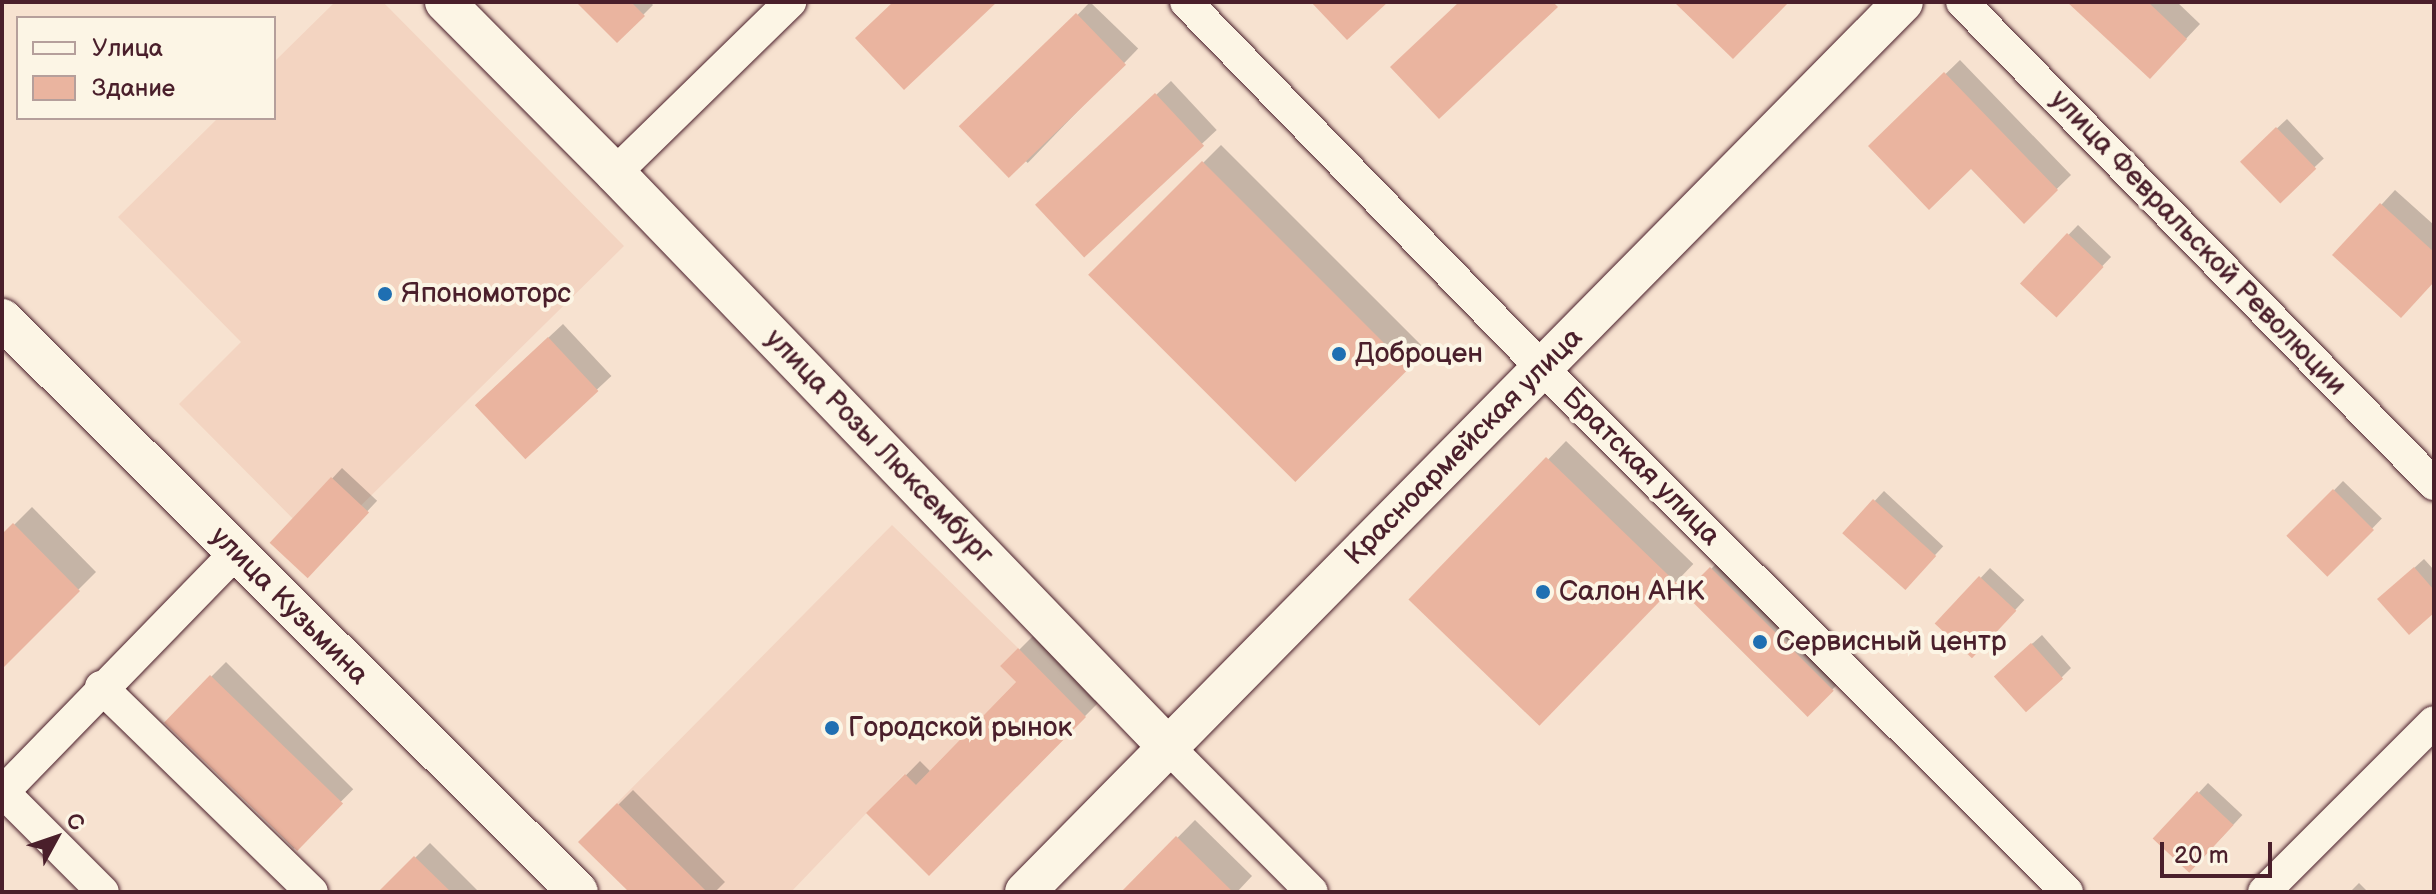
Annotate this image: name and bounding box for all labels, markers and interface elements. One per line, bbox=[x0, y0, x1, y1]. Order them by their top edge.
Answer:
legend bbox=[16, 16, 276, 120]
text: Улица bbox=[92, 34, 163, 63]
text: Здание bbox=[92, 74, 175, 103]
street label: улица Февральской Революции bbox=[2043, 83, 2353, 403]
place label: Япономоторс bbox=[401, 277, 571, 311]
marker: Япономоторс bbox=[376, 285, 394, 303]
street label: Красноармейская улица bbox=[1338, 321, 1590, 573]
street label: улица Розы Люксембург bbox=[758, 322, 1000, 572]
place label: Доброцен bbox=[1355, 337, 1483, 371]
marker: Доброцен bbox=[1330, 345, 1348, 363]
street label: Братская улица bbox=[1555, 381, 1727, 553]
street label: улица Кузьмина bbox=[203, 520, 375, 692]
place label: Салон АНК bbox=[1559, 575, 1704, 609]
marker: Салон АНК bbox=[1534, 583, 1552, 601]
place label: Сервисный центр bbox=[1776, 625, 2007, 659]
marker: Сервисный центр bbox=[1751, 633, 1769, 651]
place label: Городской рынок bbox=[848, 711, 1072, 745]
marker: Городской рынок bbox=[823, 719, 841, 737]
north arrow bbox=[16, 798, 96, 878]
text: С bbox=[60, 808, 90, 837]
scale bar bbox=[2164, 826, 2276, 876]
text: 20 m bbox=[2174, 841, 2229, 870]

